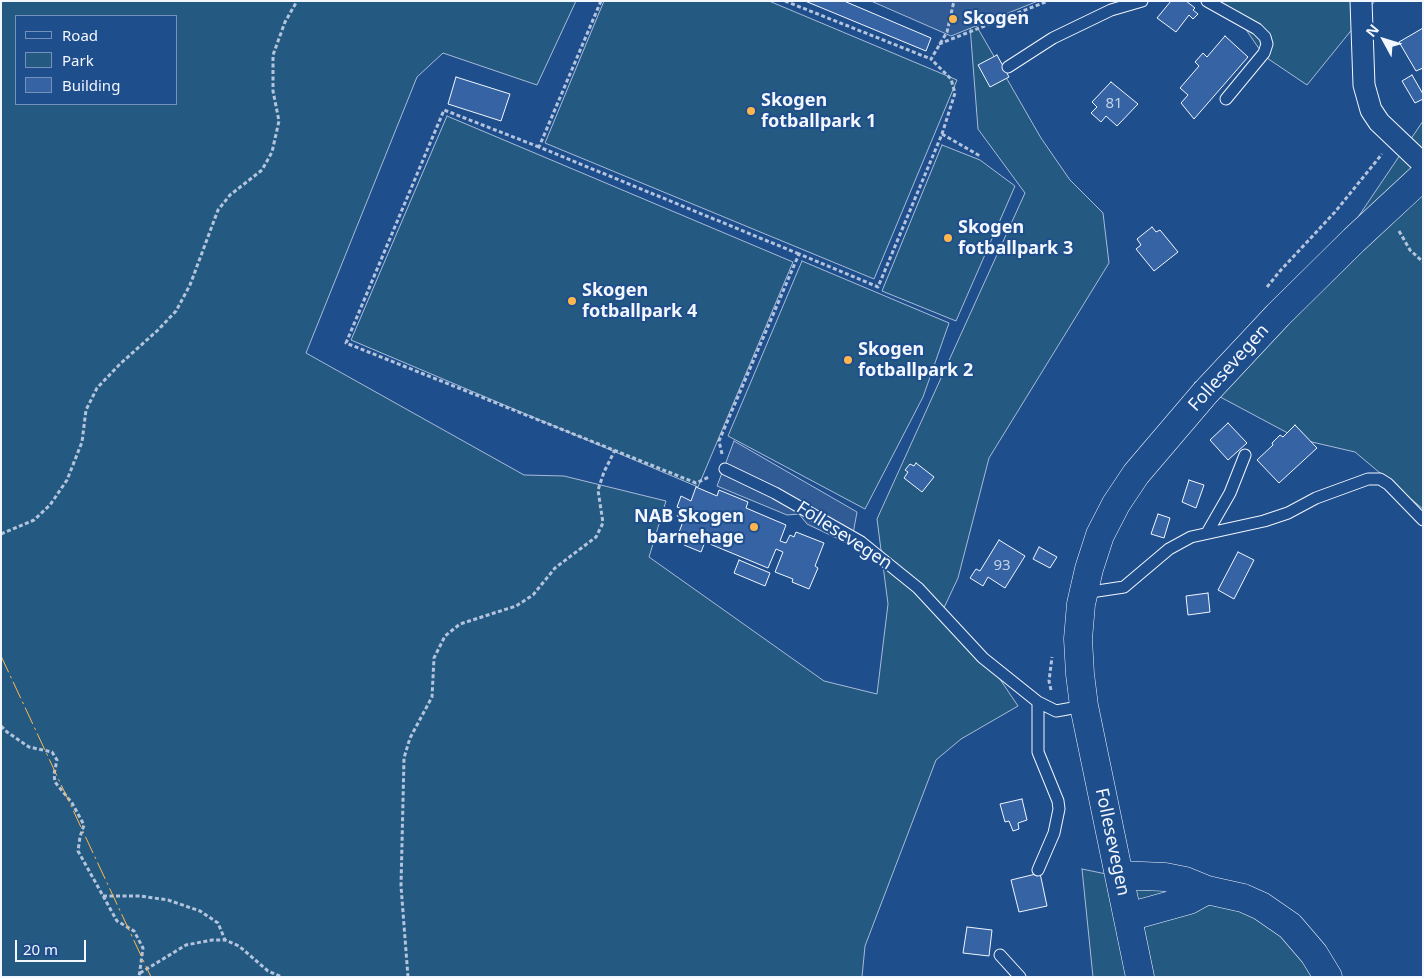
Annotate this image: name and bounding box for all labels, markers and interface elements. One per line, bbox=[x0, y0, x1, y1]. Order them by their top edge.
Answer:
place label: Skogen bbox=[963, 8, 1029, 30]
marker: Skogen bbox=[947, 13, 959, 25]
legend bbox=[15, 15, 178, 105]
north arrow bbox=[1359, 15, 1409, 65]
text: N bbox=[1361, 20, 1383, 41]
text: Road bbox=[62, 25, 98, 45]
text: Park bbox=[62, 50, 94, 70]
text: Building bbox=[62, 75, 120, 95]
place label: Skogen fotballpark 1 bbox=[761, 90, 876, 132]
house number: 81 bbox=[1105, 95, 1123, 113]
marker: Skogen fotballpark 1 bbox=[745, 105, 757, 117]
place label: Skogen fotballpark 3 bbox=[958, 217, 1073, 260]
marker: Skogen fotballpark 3 bbox=[942, 232, 954, 244]
place label: Skogen fotballpark 4 bbox=[582, 280, 697, 322]
marker: Skogen fotballpark 4 bbox=[566, 295, 578, 307]
street label: Follesevegen bbox=[1184, 320, 1274, 416]
place label: Skogen fotballpark 2 bbox=[858, 339, 973, 382]
marker: Skogen fotballpark 2 bbox=[842, 354, 854, 366]
street label: Follesevegen bbox=[792, 497, 896, 575]
place label: NAB Skogen barnehage bbox=[634, 506, 744, 548]
marker: NAB Skogen barnehage bbox=[748, 521, 760, 533]
house number: 93 bbox=[993, 557, 1011, 575]
street label: Follesevegen bbox=[1090, 786, 1134, 898]
scale bar bbox=[18, 930, 89, 962]
text: 20 m bbox=[23, 939, 58, 959]

